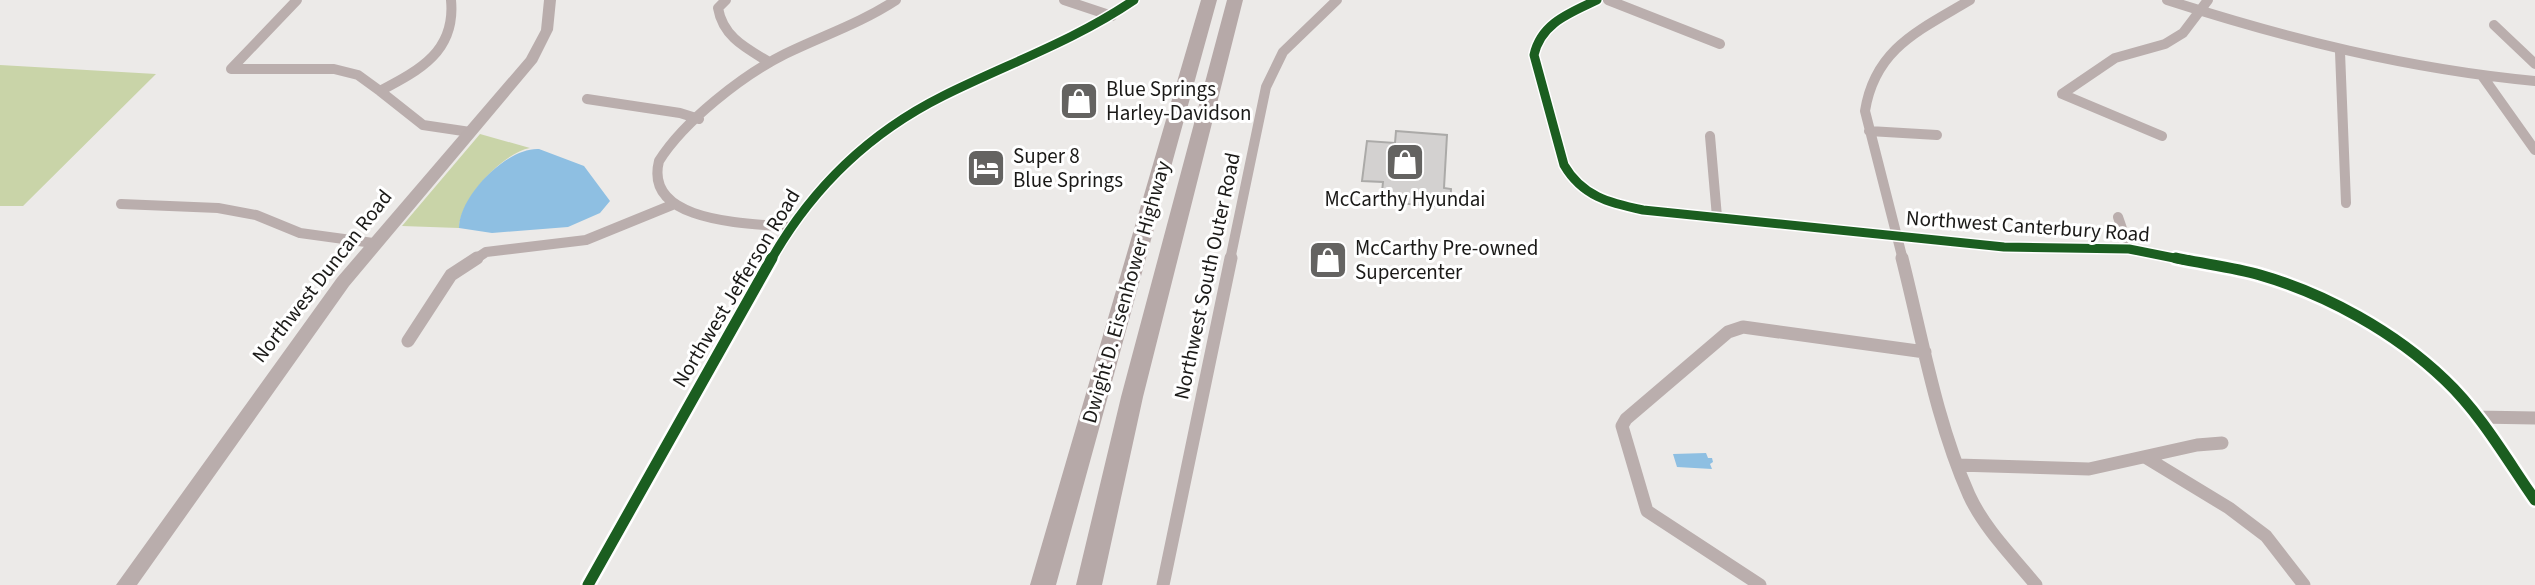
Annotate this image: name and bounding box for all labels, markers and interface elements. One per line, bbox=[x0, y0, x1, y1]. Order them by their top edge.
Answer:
place label: Blue Springs Harley-Davidson bbox=[1106, 74, 1252, 128]
shop icon: Blue Springs Harley-Davidson bbox=[1058, 80, 1100, 122]
place label: Super 8 Blue Springs bbox=[1013, 141, 1123, 195]
shop icon: McCarthy Hyundai bbox=[1384, 141, 1426, 183]
hotel icon: Super 8 Blue Springs bbox=[965, 147, 1007, 189]
street label: Northwest South Outer Road bbox=[1166, 150, 1248, 402]
street label: Dwight D. Eisenhower Highway bbox=[1074, 157, 1178, 427]
street label: Northwest Duncan Road bbox=[245, 183, 399, 369]
street label: Northwest Jefferson Road bbox=[665, 183, 807, 393]
place label: McCarthy Hyundai bbox=[1324, 184, 1486, 214]
street label: Northwest Canterbury Road bbox=[1905, 203, 2151, 249]
place label: McCarthy Pre-owned Supercenter bbox=[1355, 233, 1538, 287]
shop icon: McCarthy Pre-owned Supercenter bbox=[1307, 239, 1349, 281]

